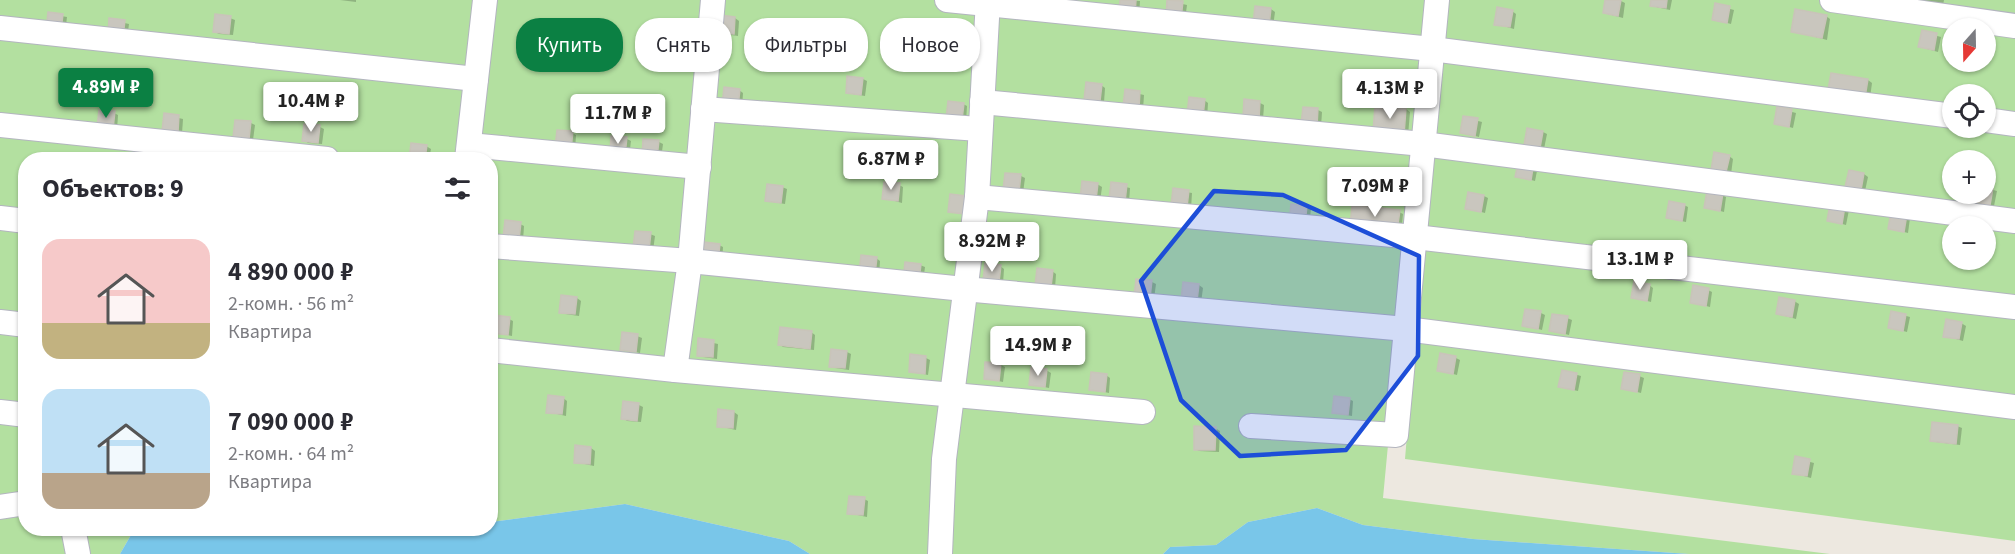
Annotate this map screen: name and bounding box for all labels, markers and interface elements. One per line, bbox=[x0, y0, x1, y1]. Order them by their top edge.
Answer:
chip: Купить bbox=[516, 18, 623, 72]
chip: Снять bbox=[635, 18, 732, 72]
chip: Фильтры bbox=[744, 18, 868, 72]
chip: Новое bbox=[880, 18, 980, 72]
north arrow bbox=[1942, 18, 1996, 72]
map controls bbox=[1942, 18, 1996, 270]
pin: 4.89M ₽ bbox=[51, 68, 161, 119]
pin: 4.13M ₽ bbox=[1335, 69, 1445, 120]
text: 4.89M ₽ bbox=[72, 73, 140, 101]
text: 4.13M ₽ bbox=[1356, 74, 1424, 102]
pin: 10.4M ₽ bbox=[256, 82, 366, 133]
button: locate bbox=[1942, 84, 1996, 138]
text: 10.4M ₽ bbox=[277, 87, 345, 115]
pin: 11.7M ₽ bbox=[563, 94, 673, 145]
text: 11.7M ₽ bbox=[584, 99, 652, 127]
pin: 6.87M ₽ bbox=[836, 140, 946, 191]
text: 6.87M ₽ bbox=[857, 145, 925, 173]
button: + bbox=[1942, 150, 1996, 204]
pin: 7.09M ₽ bbox=[1320, 167, 1430, 218]
text: Объектов: 9 bbox=[42, 170, 184, 207]
icon: filters bbox=[441, 172, 474, 205]
text: 7.09M ₽ bbox=[1341, 172, 1409, 200]
button: − bbox=[1942, 216, 1996, 270]
pin: 8.92M ₽ bbox=[937, 222, 1047, 273]
text: 8.92M ₽ bbox=[958, 227, 1026, 255]
pin: 13.1M ₽ bbox=[1585, 240, 1695, 291]
text: 13.1M ₽ bbox=[1606, 245, 1674, 273]
text: 4 890 000 ₽ bbox=[228, 253, 353, 290]
icon: home bbox=[90, 263, 162, 335]
text: 2-комн. · 56 m² bbox=[228, 290, 354, 318]
text: Квартира bbox=[228, 318, 312, 346]
pin: 14.9M ₽ bbox=[983, 326, 1093, 377]
text: 14.9M ₽ bbox=[1004, 331, 1072, 359]
text: 7 090 000 ₽ bbox=[228, 403, 353, 440]
icon: home bbox=[90, 413, 162, 485]
text: 2-комн. · 64 m² bbox=[228, 440, 354, 468]
text: Квартира bbox=[228, 468, 312, 496]

